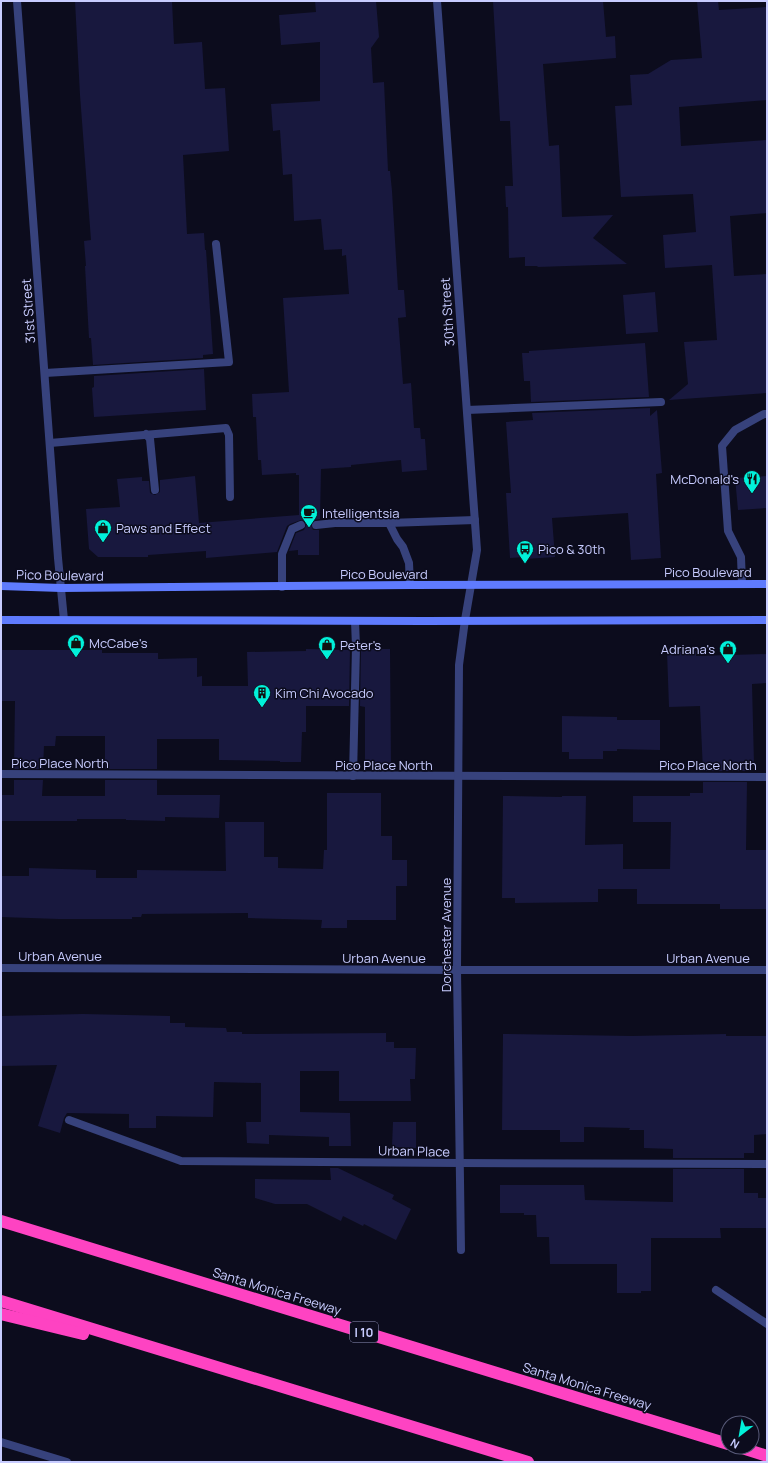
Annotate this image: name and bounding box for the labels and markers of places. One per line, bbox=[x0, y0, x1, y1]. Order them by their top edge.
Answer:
restaurant icon: McDonald's bbox=[742, 469, 762, 494]
place label: McDonald's bbox=[670, 470, 739, 488]
cafe icon: Intelligentsia bbox=[299, 503, 319, 528]
place label: Intelligentsia bbox=[322, 504, 400, 522]
shop icon: Paws and Effect bbox=[93, 518, 113, 543]
place label: Paws and Effect bbox=[116, 519, 211, 537]
bus stop icon: Pico & 30th bbox=[515, 539, 535, 564]
place label: Pico & 30th bbox=[538, 540, 605, 558]
shop icon: McCabe's bbox=[66, 633, 86, 658]
place label: McCabe's bbox=[89, 634, 148, 652]
shop icon: Peter's bbox=[317, 635, 337, 660]
place label: Peter's bbox=[340, 636, 381, 654]
shop icon: Adriana's bbox=[718, 639, 738, 664]
place label: Adriana's bbox=[661, 640, 715, 658]
building icon: Kim Chi Avocado bbox=[252, 683, 272, 708]
place label: Kim Chi Avocado bbox=[275, 684, 374, 702]

